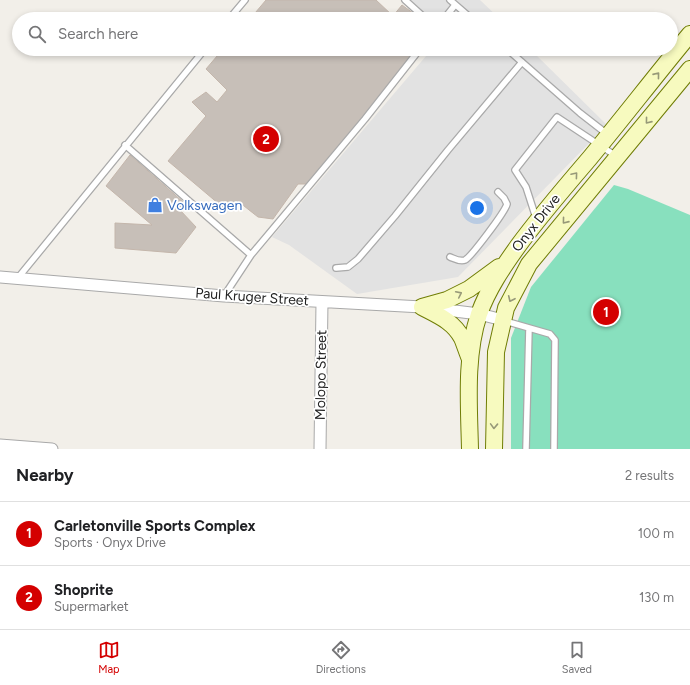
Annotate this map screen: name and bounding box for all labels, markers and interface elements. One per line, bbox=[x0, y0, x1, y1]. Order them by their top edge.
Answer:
search box bbox=[12, 12, 678, 56]
icon: search bbox=[26, 23, 48, 45]
text: Search here bbox=[58, 25, 138, 43]
one-way arrow bbox=[652, 72, 659, 79]
one-way arrow bbox=[645, 116, 652, 123]
pin: 2 bbox=[253, 124, 279, 154]
one-way arrow bbox=[570, 173, 577, 180]
street label: Onyx Drive bbox=[508, 191, 564, 255]
shop icon: Volkswagen bbox=[146, 196, 164, 214]
place label: Volkswagen bbox=[167, 197, 242, 214]
your location bbox=[467, 198, 487, 218]
one-way arrow bbox=[562, 216, 569, 223]
street label: Paul Kruger Street bbox=[195, 285, 309, 309]
one-way arrow bbox=[454, 291, 462, 299]
one-way arrow bbox=[508, 294, 516, 302]
pin: 1 bbox=[593, 297, 619, 327]
street label: Molopo Street bbox=[312, 330, 330, 420]
one-way arrow bbox=[490, 423, 498, 429]
text: Nearby bbox=[16, 465, 74, 485]
text: 2 results bbox=[625, 468, 674, 483]
text: Carletonville Sports Complex bbox=[54, 517, 256, 535]
text: 1 bbox=[26, 526, 32, 541]
text: 100 m bbox=[638, 526, 674, 541]
text: Sports · Onyx Drive bbox=[54, 535, 166, 550]
text: Shoprite bbox=[54, 581, 113, 599]
text: 2 bbox=[25, 590, 33, 605]
text: 130 m bbox=[639, 590, 674, 605]
text: Supermarket bbox=[54, 599, 129, 614]
tab: Map bbox=[98, 639, 120, 676]
tab: Directions bbox=[316, 639, 366, 676]
tab: Saved bbox=[562, 639, 592, 676]

